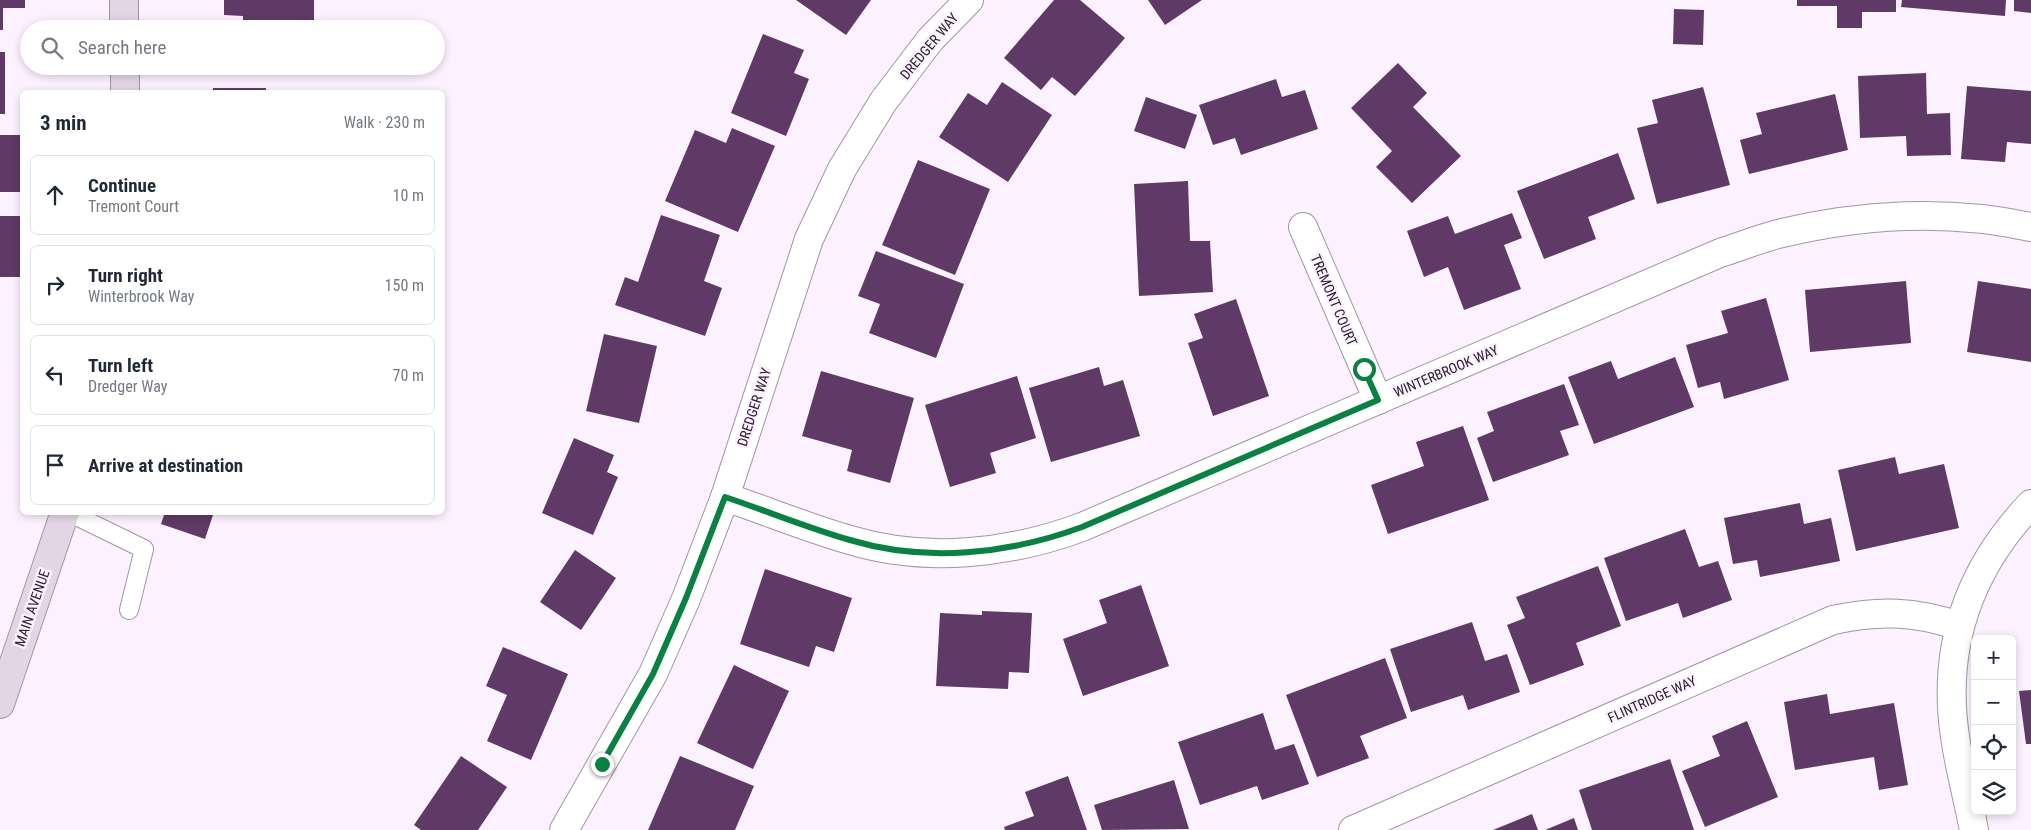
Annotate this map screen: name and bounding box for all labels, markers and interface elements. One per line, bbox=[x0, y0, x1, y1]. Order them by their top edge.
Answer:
street label: DREDGER WAY bbox=[897, 9, 962, 82]
search box bbox=[20, 20, 445, 75]
icon: search bbox=[38, 34, 66, 62]
text: Search here bbox=[78, 36, 166, 59]
text: 3 min bbox=[40, 111, 87, 135]
text: Walk · 230 m bbox=[344, 113, 425, 132]
text: Continue bbox=[88, 174, 156, 197]
icon: ahead bbox=[41, 181, 69, 209]
text: 10 m bbox=[392, 186, 424, 205]
text: Tremont Court bbox=[88, 197, 179, 216]
street label: TREMONT COURT bbox=[1308, 252, 1360, 348]
text: Turn right bbox=[88, 264, 163, 287]
icon: right bbox=[41, 271, 69, 299]
text: 150 m bbox=[385, 276, 424, 295]
text: Winterbrook Way bbox=[88, 287, 194, 306]
street label: WINTERBROOK WAY bbox=[1391, 341, 1501, 400]
text: Turn left bbox=[88, 354, 153, 377]
route start bbox=[1353, 358, 1376, 381]
icon: left bbox=[41, 361, 69, 389]
street label: DREDGER WAY bbox=[734, 365, 774, 448]
text: 70 m bbox=[392, 366, 424, 385]
text: Dredger Way bbox=[88, 377, 167, 396]
icon: arrive bbox=[41, 451, 69, 479]
text: Arrive at destination bbox=[88, 454, 243, 477]
street label: MAIN AVENUE bbox=[11, 568, 53, 648]
map controls bbox=[1971, 635, 2016, 815]
button: + bbox=[1971, 635, 2016, 680]
street label: FLINTRIDGE WAY bbox=[1605, 672, 1699, 726]
button: − bbox=[1971, 680, 2016, 725]
button: locate bbox=[1971, 725, 2016, 770]
route end bbox=[591, 753, 614, 776]
button: layers bbox=[1971, 770, 2016, 815]

